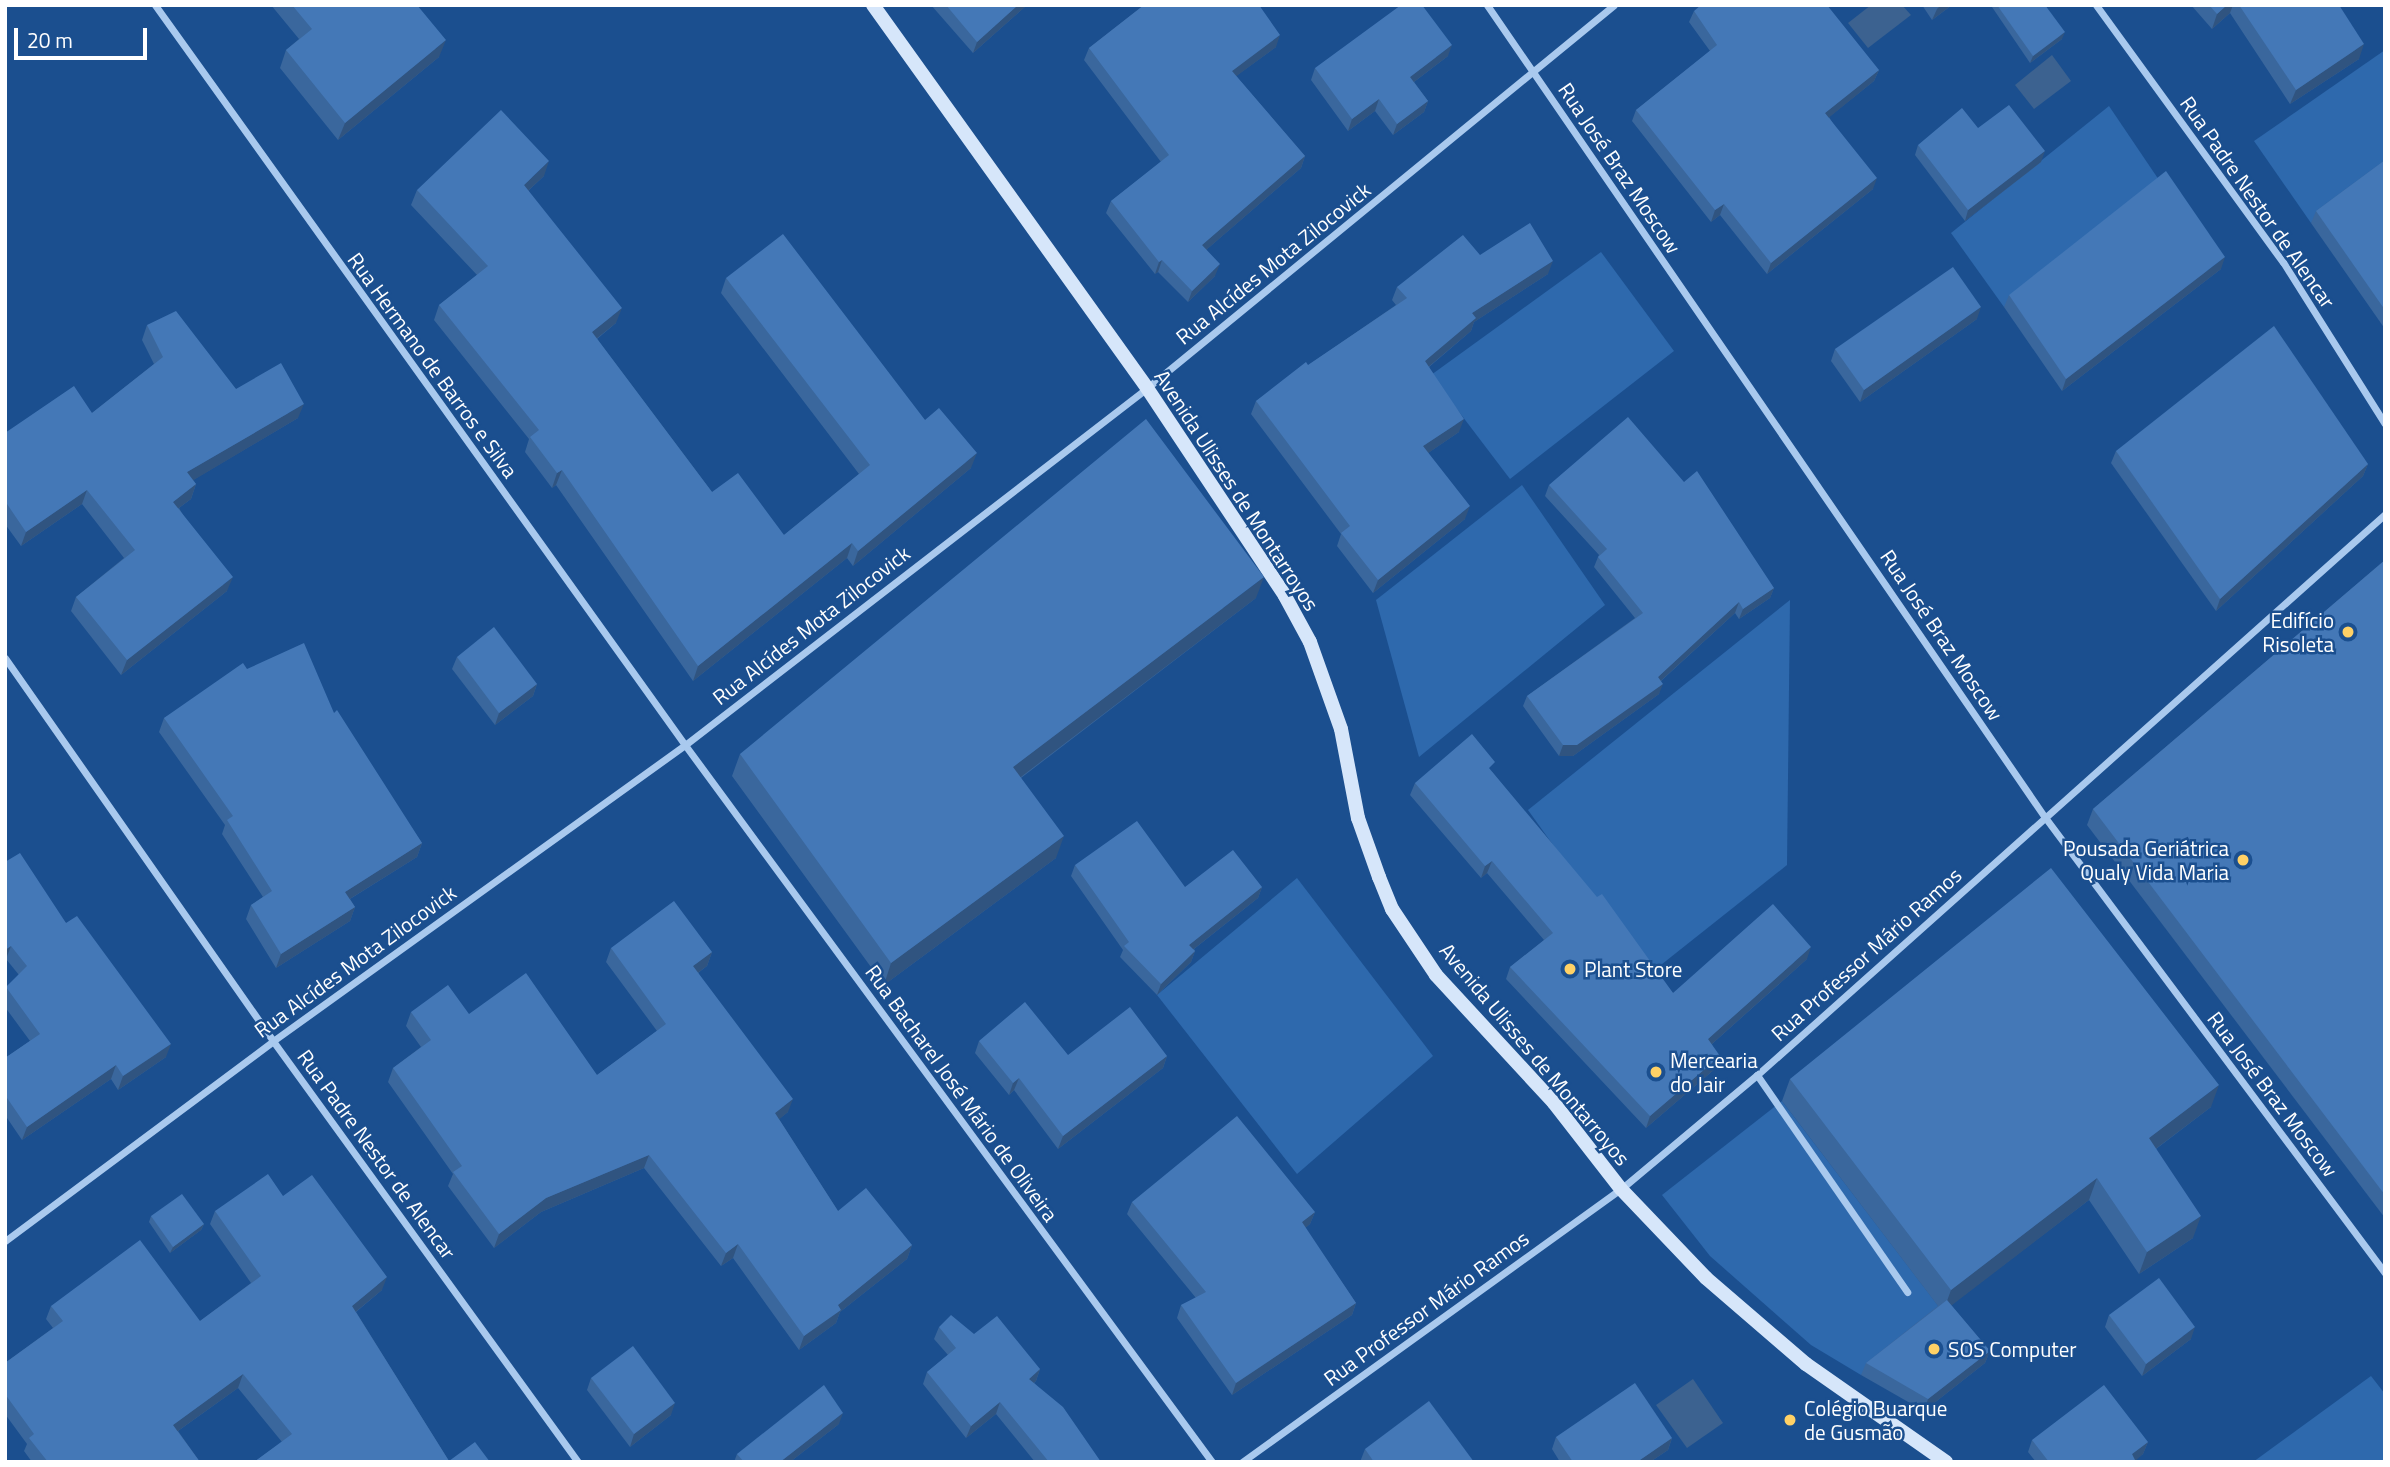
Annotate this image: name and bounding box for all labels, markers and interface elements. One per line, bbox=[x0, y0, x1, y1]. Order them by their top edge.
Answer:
scale bar bbox=[18, 14, 150, 58]
text: 20 m bbox=[27, 24, 73, 56]
street label: Rua José Braz Moscow bbox=[1553, 78, 1687, 258]
street label: Rua Padre Nestor de Alencar bbox=[2175, 91, 2341, 313]
street label: Rua Alcídes Mota Zilocovick bbox=[1171, 177, 1375, 349]
street label: Rua Hermano de Barros e Silva bbox=[343, 247, 523, 483]
street label: Avenida Ulisses de Montarroyos bbox=[1150, 365, 1324, 615]
street label: Rua Alcídes Mota Zilocovick bbox=[707, 540, 915, 710]
street label: Rua José Braz Moscow bbox=[1875, 545, 2009, 725]
place label: Edifício Risoleta bbox=[2262, 607, 2334, 657]
marker: Edifício Risoleta bbox=[2340, 624, 2356, 640]
place label: Pousada Geriátrica Qualy Vida Maria bbox=[2063, 835, 2229, 885]
marker: Pousada Geriátrica Qualy Vida Maria bbox=[2235, 852, 2251, 868]
street label: Rua Professor Mário Ramos bbox=[1766, 862, 1966, 1046]
street label: Rua Alcídes Mota Zilocovick bbox=[249, 879, 461, 1043]
street label: Avenida Ulisses de Montarroyos bbox=[1435, 938, 1635, 1170]
place label: Plant Store bbox=[1584, 956, 1682, 982]
street label: Rua Bacharel José Mário de Oliveira bbox=[860, 960, 1064, 1226]
marker: Plant Store bbox=[1562, 961, 1578, 977]
street label: Rua José Braz Moscow bbox=[2203, 1006, 2343, 1182]
street label: Rua Padre Nestor de Alencar bbox=[293, 1044, 461, 1264]
place label: Mercearia do Jair bbox=[1670, 1047, 1758, 1097]
marker: Mercearia do Jair bbox=[1648, 1064, 1664, 1080]
street label: Rua Professor Mário Ramos bbox=[1319, 1225, 1533, 1391]
place label: SOS Computer bbox=[1948, 1336, 2077, 1362]
marker: SOS Computer bbox=[1926, 1341, 1942, 1357]
place label: Colégio Buarque de Gusmão bbox=[1804, 1395, 1947, 1445]
marker: Colégio Buarque de Gusmão bbox=[1782, 1412, 1798, 1428]

